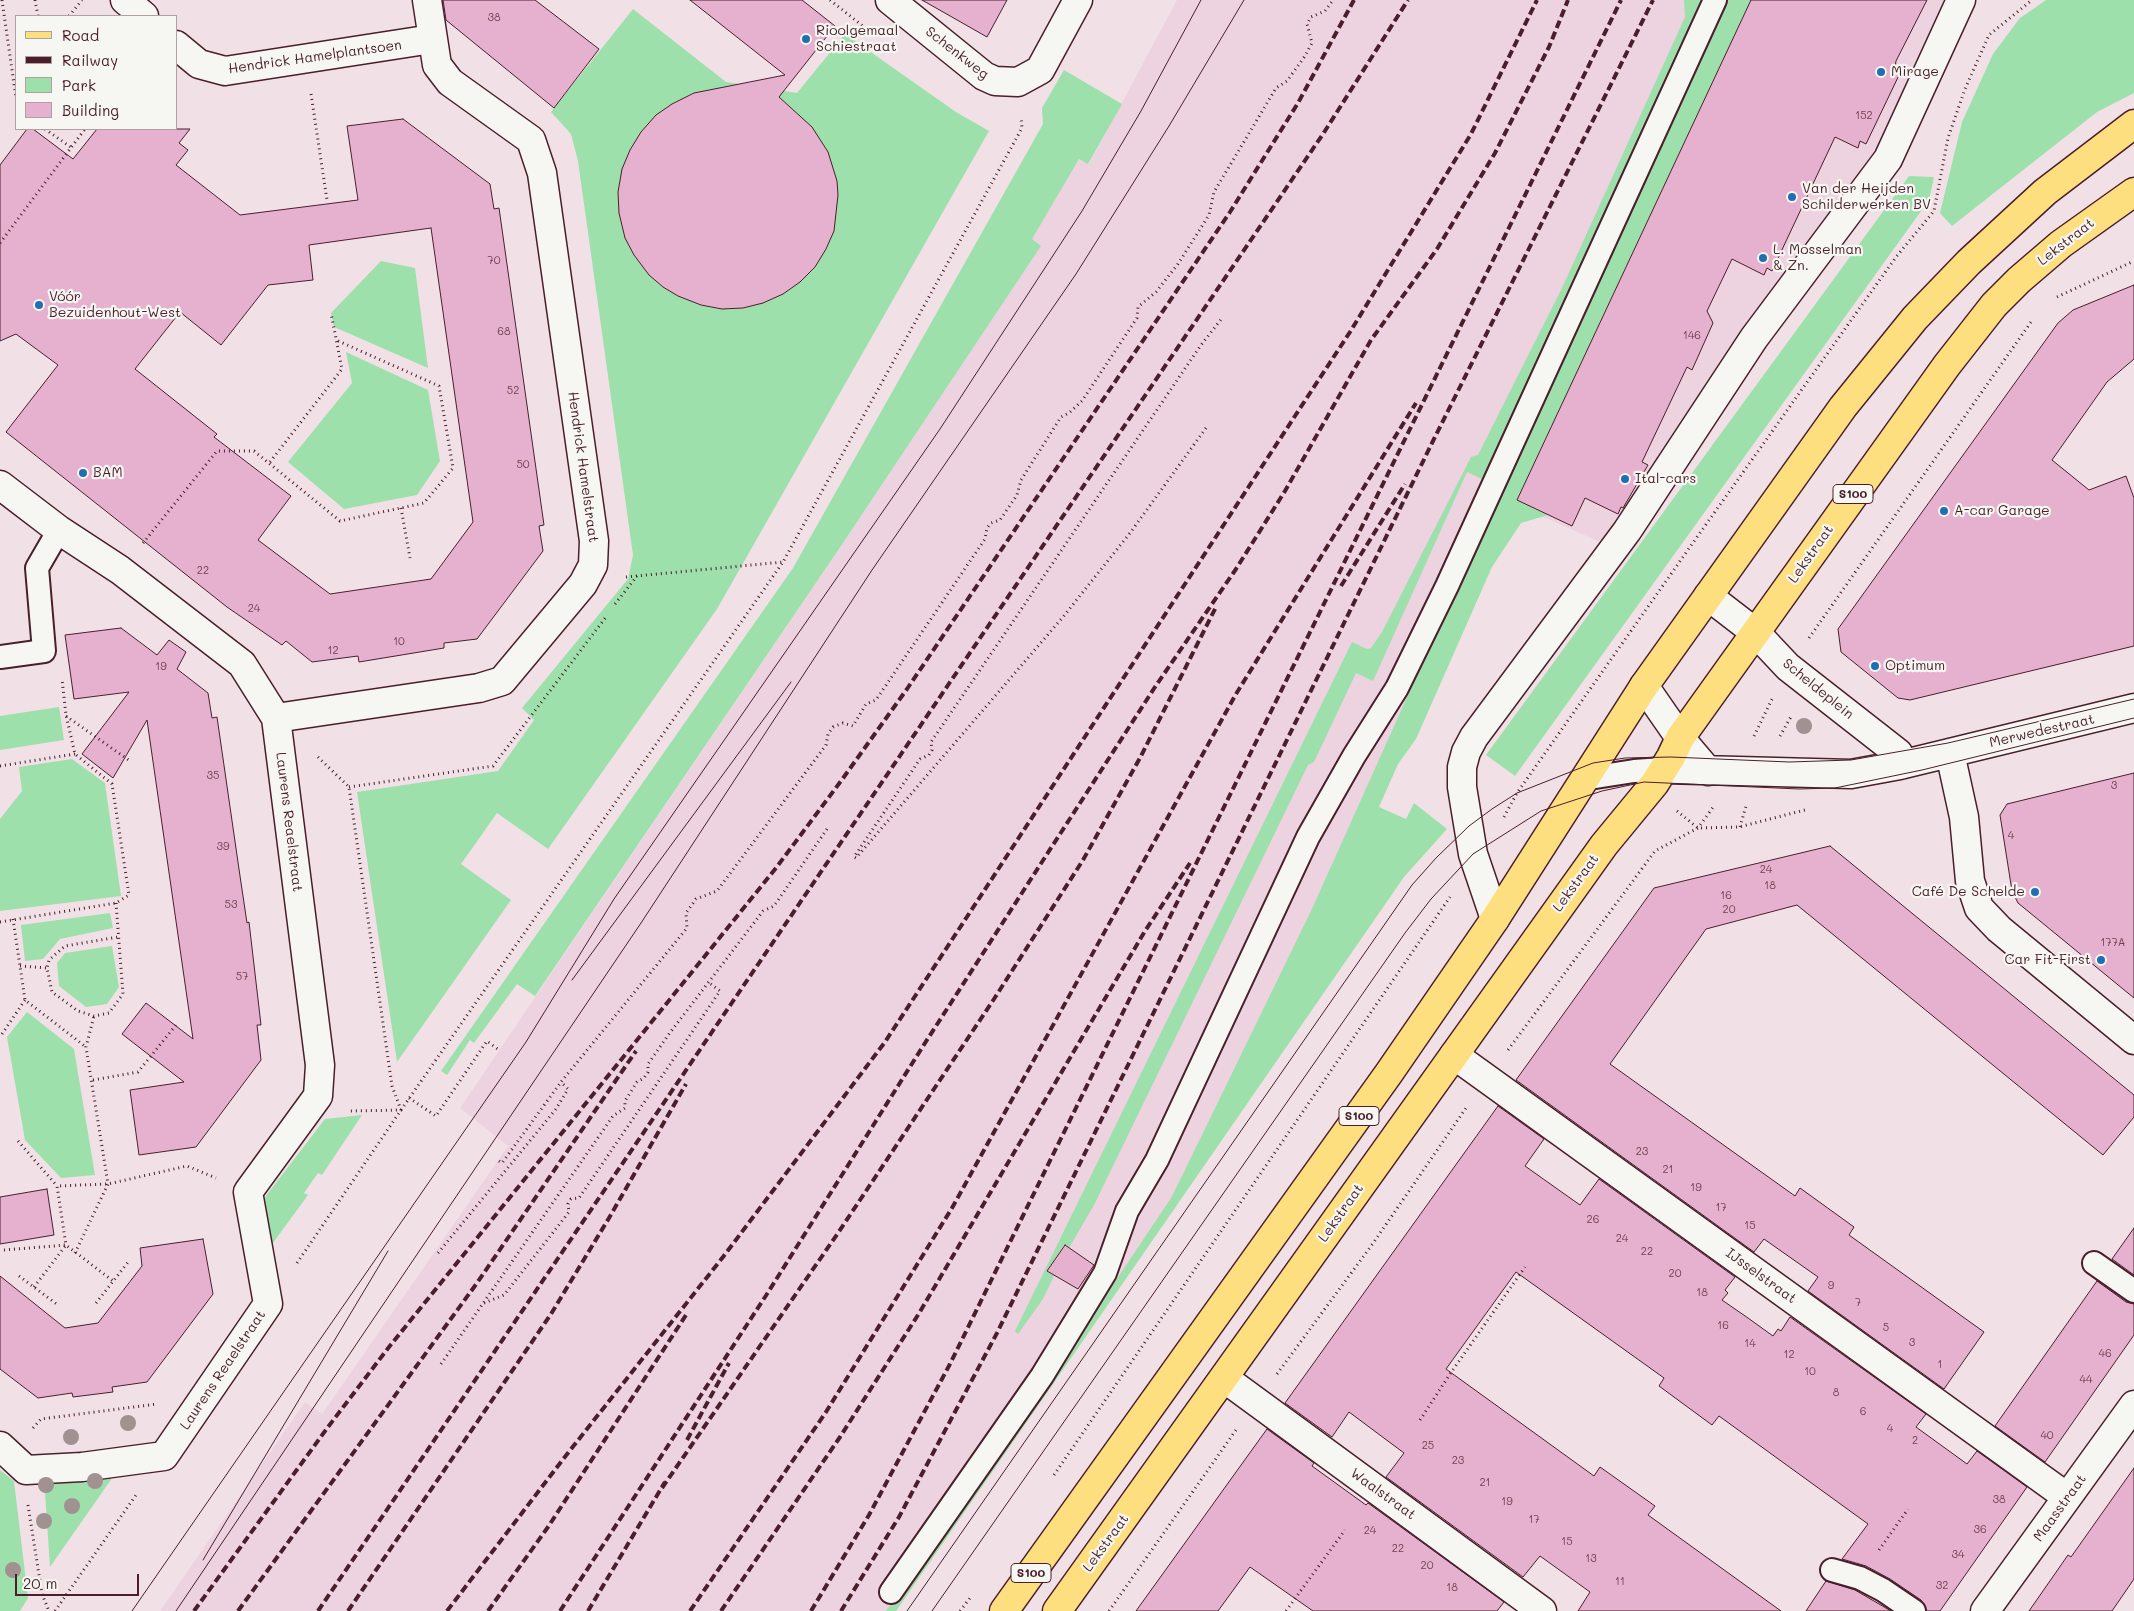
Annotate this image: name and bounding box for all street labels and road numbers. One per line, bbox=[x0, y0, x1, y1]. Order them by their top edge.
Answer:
street label: Schenkweg bbox=[922, 23, 992, 83]
street label: Hendrick Hamelplantsoen bbox=[227, 36, 403, 78]
street label: Lekstraat bbox=[2034, 215, 2098, 269]
street label: Hendrick Hamelstraat bbox=[564, 390, 602, 544]
road number: S100 bbox=[1833, 484, 1873, 504]
street label: Lekstraat bbox=[1785, 522, 1837, 586]
street label: Scheldeplein bbox=[1779, 655, 1857, 723]
street label: Merwedestraat bbox=[1988, 711, 2096, 751]
street label: Laurens Reaelstraat bbox=[272, 751, 306, 893]
street label: Lekstraat bbox=[1549, 851, 1603, 915]
road number: S100 bbox=[1339, 1106, 1379, 1126]
street label: Lekstraat bbox=[1315, 1181, 1367, 1245]
street label: IJsselstraat bbox=[1722, 1245, 1800, 1307]
street label: Laurens Reaelstraat bbox=[177, 1307, 269, 1433]
street label: Waalstraat bbox=[1347, 1465, 1419, 1523]
street label: Maasstraat bbox=[2030, 1471, 2090, 1545]
street label: Lekstraat bbox=[1079, 1511, 1133, 1575]
road number: S100 bbox=[1011, 1564, 1051, 1582]

